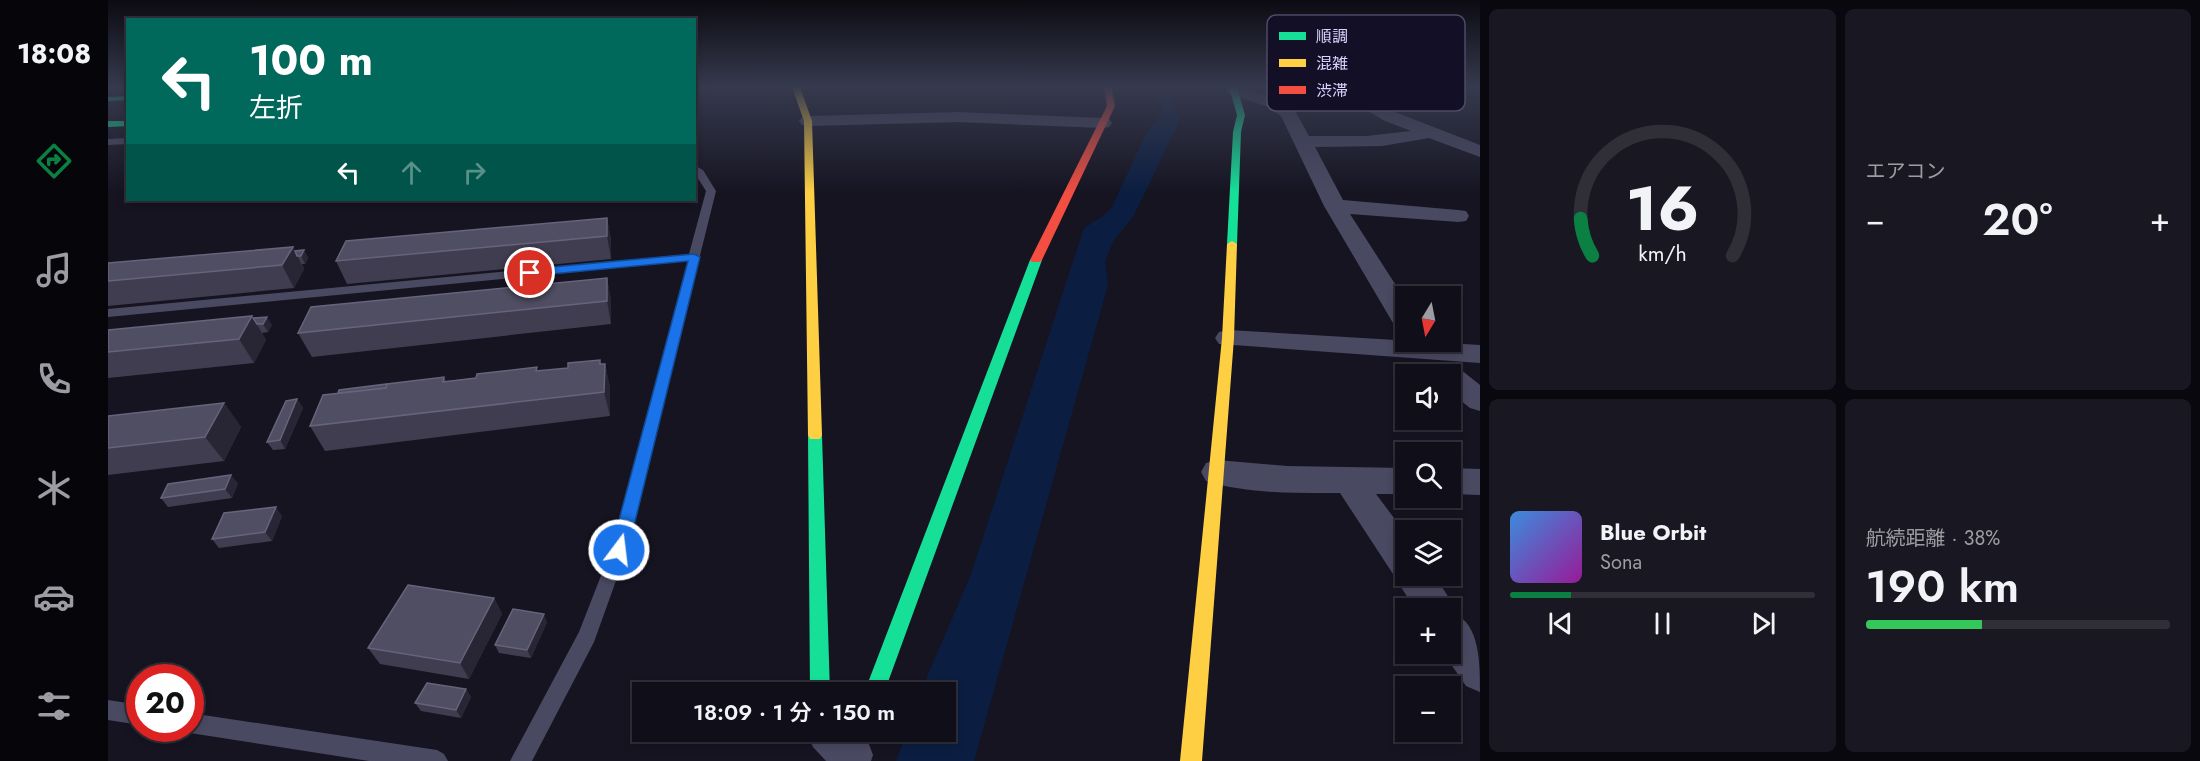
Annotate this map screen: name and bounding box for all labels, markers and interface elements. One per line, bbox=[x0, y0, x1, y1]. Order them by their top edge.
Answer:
legend bbox=[1267, 15, 1465, 111]
text: 順調 bbox=[1316, 25, 1348, 48]
text: 100 m bbox=[249, 30, 373, 91]
text: 18:08 bbox=[17, 34, 91, 73]
icon: left bbox=[150, 42, 228, 120]
text: 混雑 bbox=[1316, 52, 1348, 75]
text: 渋滞 bbox=[1316, 79, 1348, 102]
text: 左折 bbox=[249, 88, 303, 127]
icon: directions bbox=[33, 140, 75, 182]
icon: left bbox=[332, 156, 365, 189]
icon: ahead bbox=[395, 156, 428, 189]
icon: right bbox=[458, 156, 491, 189]
text: エアコン bbox=[1866, 157, 1946, 186]
text: 16 bbox=[1625, 163, 1699, 253]
text: 20° bbox=[1982, 187, 2053, 252]
text: − bbox=[1866, 196, 1885, 243]
text: + bbox=[2150, 196, 2170, 243]
text: km/h bbox=[1638, 239, 1686, 270]
pin bbox=[504, 247, 555, 298]
icon: music bbox=[33, 249, 75, 291]
icon: arrive bbox=[513, 256, 546, 289]
north arrow bbox=[1395, 286, 1461, 352]
map controls bbox=[1395, 286, 1461, 742]
icon: phone bbox=[33, 358, 75, 400]
button: sound bbox=[1395, 364, 1461, 430]
button: search bbox=[1395, 442, 1461, 508]
icon: climate bbox=[33, 467, 75, 509]
text: Blue Orbit bbox=[1600, 516, 1706, 548]
position arrow bbox=[587, 518, 651, 582]
button: layers bbox=[1395, 520, 1461, 586]
text: 航続距離 · 38% bbox=[1866, 524, 2000, 553]
text: Sona bbox=[1600, 548, 1642, 577]
text: 190 km bbox=[1866, 554, 2019, 619]
icon: car bbox=[33, 576, 75, 618]
button: + bbox=[1395, 598, 1461, 664]
icon: previous bbox=[1544, 607, 1577, 640]
icon: pause bbox=[1646, 607, 1679, 640]
icon: next bbox=[1747, 607, 1780, 640]
speed limit sign: 20 bbox=[126, 664, 204, 742]
button: − bbox=[1395, 676, 1461, 742]
icon: filters bbox=[33, 685, 75, 727]
text: 18:09 · 1 分 · 150 m bbox=[693, 696, 895, 728]

